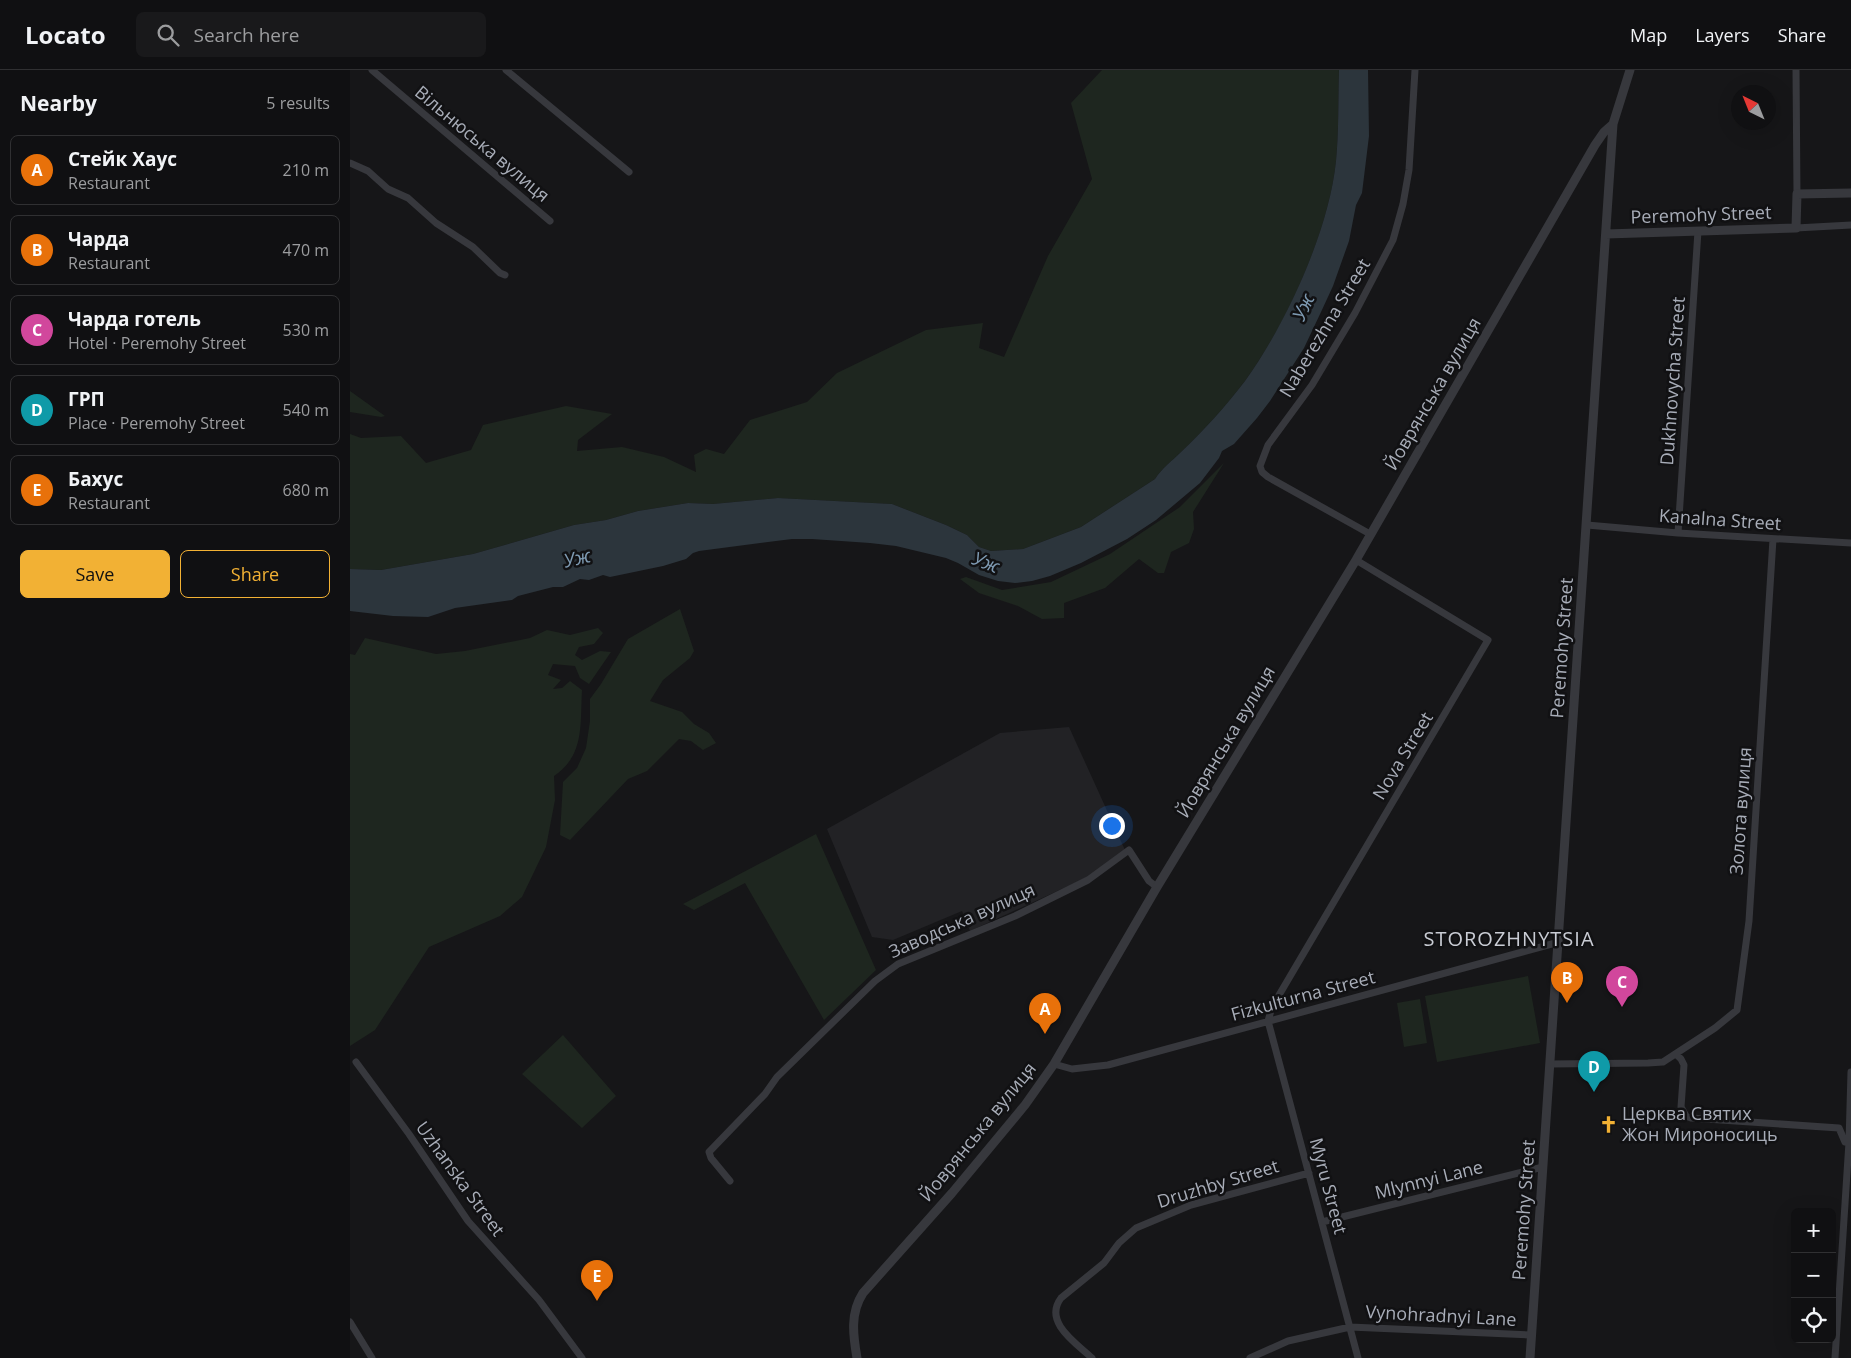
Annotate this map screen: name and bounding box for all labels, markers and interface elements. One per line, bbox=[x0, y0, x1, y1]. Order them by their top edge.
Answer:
search box bbox=[136, 12, 486, 57]
text: Locato bbox=[25, 18, 106, 51]
icon: search bbox=[154, 21, 182, 49]
text: Search here bbox=[194, 22, 299, 48]
text: Map bbox=[1630, 23, 1667, 47]
text: Layers bbox=[1695, 23, 1750, 47]
text: Share bbox=[1778, 23, 1826, 47]
street label: Вільнюська вулиця bbox=[410, 80, 555, 207]
north arrow bbox=[1731, 85, 1776, 130]
text: Nearby bbox=[20, 89, 97, 117]
text: 5 results bbox=[266, 92, 330, 114]
text: Стейк Хаус bbox=[68, 146, 177, 172]
text: A bbox=[31, 159, 43, 181]
text: 210 m bbox=[283, 159, 329, 181]
text: Restaurant bbox=[68, 172, 150, 194]
street label: Peremohy Street bbox=[1630, 200, 1772, 228]
text: Чарда bbox=[68, 226, 129, 252]
text: B bbox=[32, 239, 42, 261]
text: 470 m bbox=[283, 239, 329, 261]
text: Restaurant bbox=[68, 252, 150, 274]
street label: Naberezhna Street bbox=[1273, 254, 1375, 401]
water label: Уж bbox=[1285, 288, 1321, 325]
street label: Dukhnovycha Street bbox=[1654, 296, 1690, 466]
text: Чарда готель bbox=[68, 306, 201, 332]
street label: Йоврянська вулиця bbox=[1379, 313, 1486, 474]
text: C bbox=[32, 319, 42, 341]
text: 530 m bbox=[283, 319, 329, 341]
text: Hotel · Peremohy Street bbox=[68, 332, 246, 354]
text: ГРП bbox=[68, 386, 105, 412]
text: D bbox=[31, 399, 43, 421]
text: 540 m bbox=[283, 399, 329, 421]
text: Place · Peremohy Street bbox=[68, 412, 245, 434]
text: Бахус bbox=[68, 466, 123, 492]
text: E bbox=[33, 479, 41, 501]
text: 680 m bbox=[283, 479, 329, 501]
text: Restaurant bbox=[68, 492, 150, 514]
street label: Kanalna Street bbox=[1658, 503, 1782, 535]
water label: Уж bbox=[560, 542, 594, 574]
water label: Уж bbox=[968, 545, 1004, 579]
button: Save bbox=[20, 550, 170, 598]
button: Share bbox=[180, 550, 330, 598]
street label: Peremohy Street bbox=[1544, 577, 1578, 719]
street label: Йоврянська вулиця bbox=[1170, 661, 1280, 822]
street label: Nova Street bbox=[1367, 707, 1438, 804]
street label: Золота вулиця bbox=[1724, 746, 1756, 876]
your location bbox=[1099, 813, 1125, 839]
street label: Заводська вулиця bbox=[885, 877, 1038, 963]
district label: STOROZHNYTSIA bbox=[1423, 925, 1595, 952]
pin: B bbox=[1551, 962, 1583, 1003]
street label: Fizkulturna Street bbox=[1228, 964, 1377, 1026]
pin: C bbox=[1606, 966, 1638, 1007]
pin: A bbox=[1029, 993, 1061, 1034]
pin: D bbox=[1578, 1051, 1610, 1092]
street label: Йоврянська вулиця bbox=[914, 1057, 1041, 1206]
place label: Церква Святих Жон Мироносиць bbox=[1622, 1101, 1778, 1146]
church icon: Церква Святих Жон Мироносиць bbox=[1598, 1114, 1618, 1134]
street label: Uzhanska Street bbox=[411, 1116, 511, 1241]
street label: Myru Street bbox=[1305, 1135, 1353, 1236]
street label: Peremohy Street bbox=[1506, 1139, 1540, 1281]
street label: Druzhby Street bbox=[1154, 1153, 1281, 1213]
street label: Mlynnyi Lane bbox=[1372, 1154, 1485, 1204]
map controls bbox=[1791, 1208, 1836, 1343]
button: + bbox=[1791, 1208, 1836, 1253]
button: − bbox=[1791, 1253, 1836, 1298]
pin: E bbox=[581, 1260, 613, 1301]
button: locate bbox=[1791, 1298, 1836, 1343]
street label: Vynohradnyi Lane bbox=[1365, 1299, 1517, 1331]

